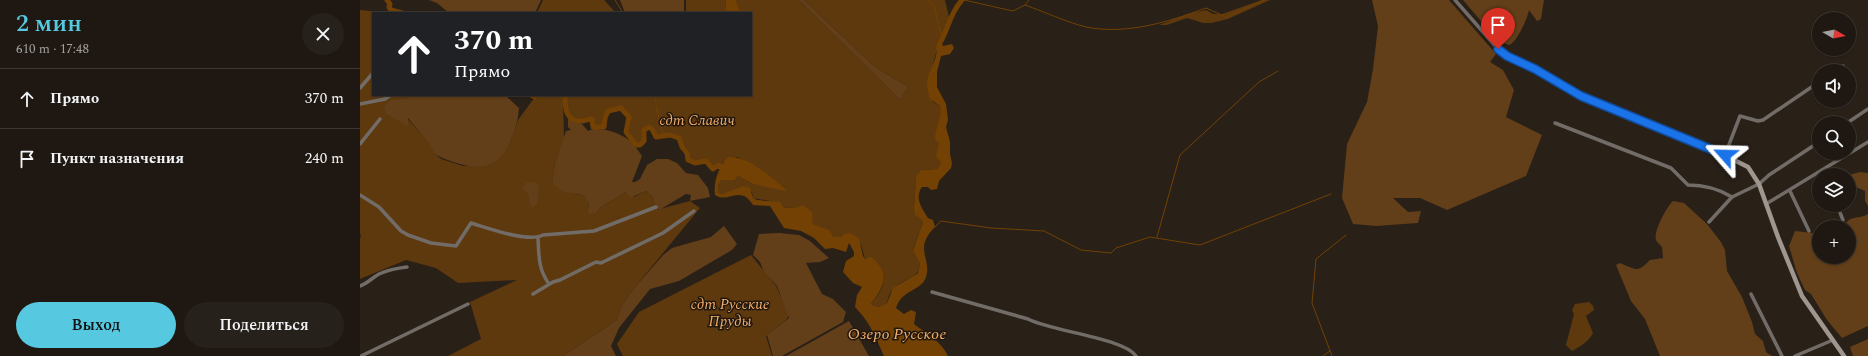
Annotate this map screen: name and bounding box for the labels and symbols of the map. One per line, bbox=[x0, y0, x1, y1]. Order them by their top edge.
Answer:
pin bbox=[1481, 8, 1515, 49]
north arrow bbox=[1812, 12, 1856, 56]
park label: сдт Славич bbox=[659, 109, 735, 132]
position arrow bbox=[1704, 134, 1746, 176]
park label: сдт Русские Пруды bbox=[691, 293, 770, 333]
water label: Озеро Русское bbox=[848, 322, 946, 346]

